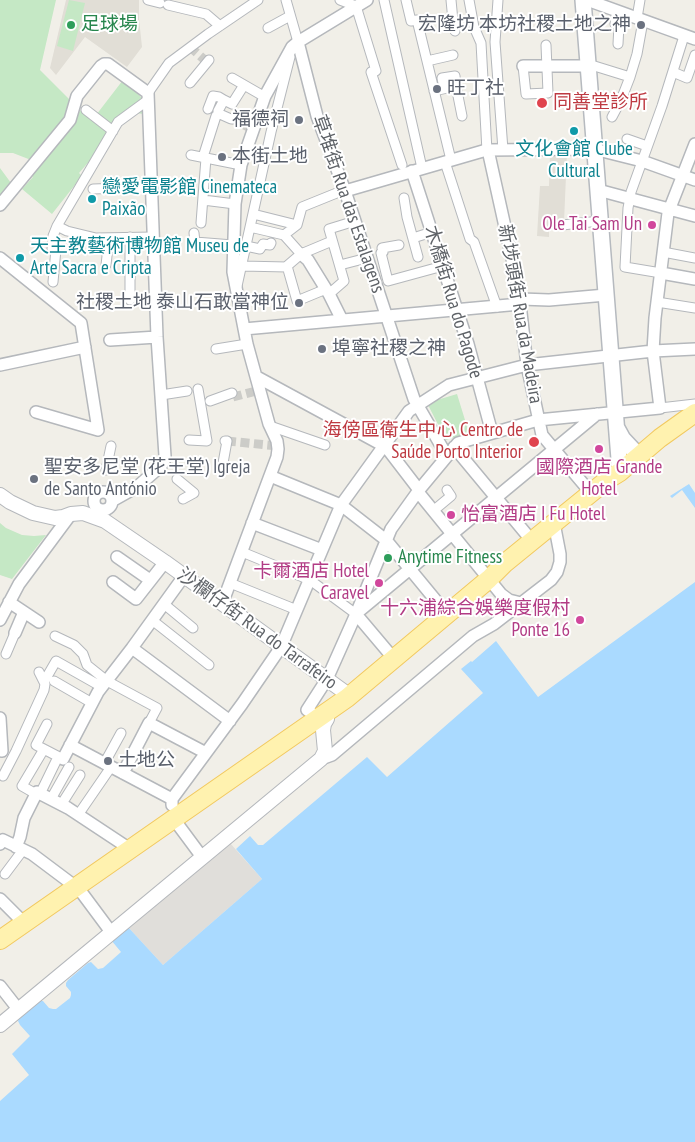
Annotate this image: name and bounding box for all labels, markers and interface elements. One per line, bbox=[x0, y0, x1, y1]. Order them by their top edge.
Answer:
place label: 足球場 bbox=[81, 14, 138, 36]
place label: 宏隆坊 本坊社稷土地之神 bbox=[418, 14, 631, 36]
marker: 足球場 bbox=[65, 19, 77, 31]
marker: 宏隆坊 本坊社稷土地之神 bbox=[635, 19, 647, 31]
place label: 旺丁社 bbox=[447, 78, 504, 100]
marker: 旺丁社 bbox=[431, 83, 443, 95]
place label: 同善堂診所 bbox=[553, 92, 648, 114]
marker: 同善堂診所 bbox=[535, 96, 549, 110]
place label: 福德祠 bbox=[232, 109, 289, 131]
street label: 草堆街 Rua das Estalagens bbox=[307, 112, 389, 296]
marker: 福德祠 bbox=[293, 114, 305, 126]
marker: 文化會館 Clube Cultural bbox=[568, 125, 580, 137]
place label: 文化會館 Clube Cultural bbox=[515, 139, 633, 183]
place label: 本街土地 bbox=[232, 146, 308, 168]
marker: 本街土地 bbox=[216, 151, 228, 163]
place label: 戀愛電影館 Cinemateca Paixão bbox=[102, 177, 277, 221]
marker: 戀愛電影館 Cinemateca Paixão bbox=[86, 193, 98, 205]
place label: Ole Tai Sam Un bbox=[542, 214, 642, 236]
marker: Ole Tai Sam Un bbox=[646, 219, 658, 231]
street label: 木橋街 Rua do Pagode bbox=[419, 223, 487, 381]
street label: 新埗頭街 Rua da Madeira bbox=[493, 223, 547, 405]
place label: 天主教藝術博物館 Museu de Arte Sacra e Cripta bbox=[30, 236, 249, 280]
marker: 天主教藝術博物館 Museu de Arte Sacra e Cripta bbox=[14, 252, 26, 264]
place label: 社稷土地 泰山石敢當神位 bbox=[76, 292, 289, 314]
marker: 社稷土地 泰山石敢當神位 bbox=[293, 297, 305, 309]
place label: 埠寧社稷之神 bbox=[332, 338, 446, 360]
marker: 埠寧社稷之神 bbox=[316, 343, 328, 355]
place label: 海傍區衛生中心 Centro de Saúde Porto Interior bbox=[323, 420, 523, 464]
marker: 海傍區衛生中心 Centro de Saúde Porto Interior bbox=[527, 435, 541, 449]
marker: 國際酒店 Grande Hotel bbox=[593, 443, 605, 455]
place label: 聖安多尼堂 (花王堂) Igreja de Santo António bbox=[44, 457, 250, 501]
place label: 國際酒店 Grande Hotel bbox=[536, 457, 662, 501]
marker: 聖安多尼堂 (花王堂) Igreja de Santo António bbox=[28, 473, 40, 485]
place label: 怡富酒店 I Fu Hotel bbox=[461, 504, 605, 526]
marker: 怡富酒店 I Fu Hotel bbox=[445, 509, 457, 521]
place label: Anytime Fitness bbox=[398, 547, 502, 569]
marker: Anytime Fitness bbox=[382, 552, 394, 564]
place label: 卡爾酒店 Hotel Caravel bbox=[253, 561, 369, 605]
street label: 沙欄仔街 Rua do Tarrafeiro bbox=[173, 563, 341, 695]
marker: 卡爾酒店 Hotel Caravel bbox=[373, 577, 385, 589]
place label: 十六浦綜合娛樂度假村 Ponte 16 bbox=[380, 598, 570, 642]
marker: 十六浦綜合娛樂度假村 Ponte 16 bbox=[574, 614, 586, 626]
place label: 土地公 bbox=[118, 750, 175, 772]
marker: 土地公 bbox=[102, 755, 114, 767]

